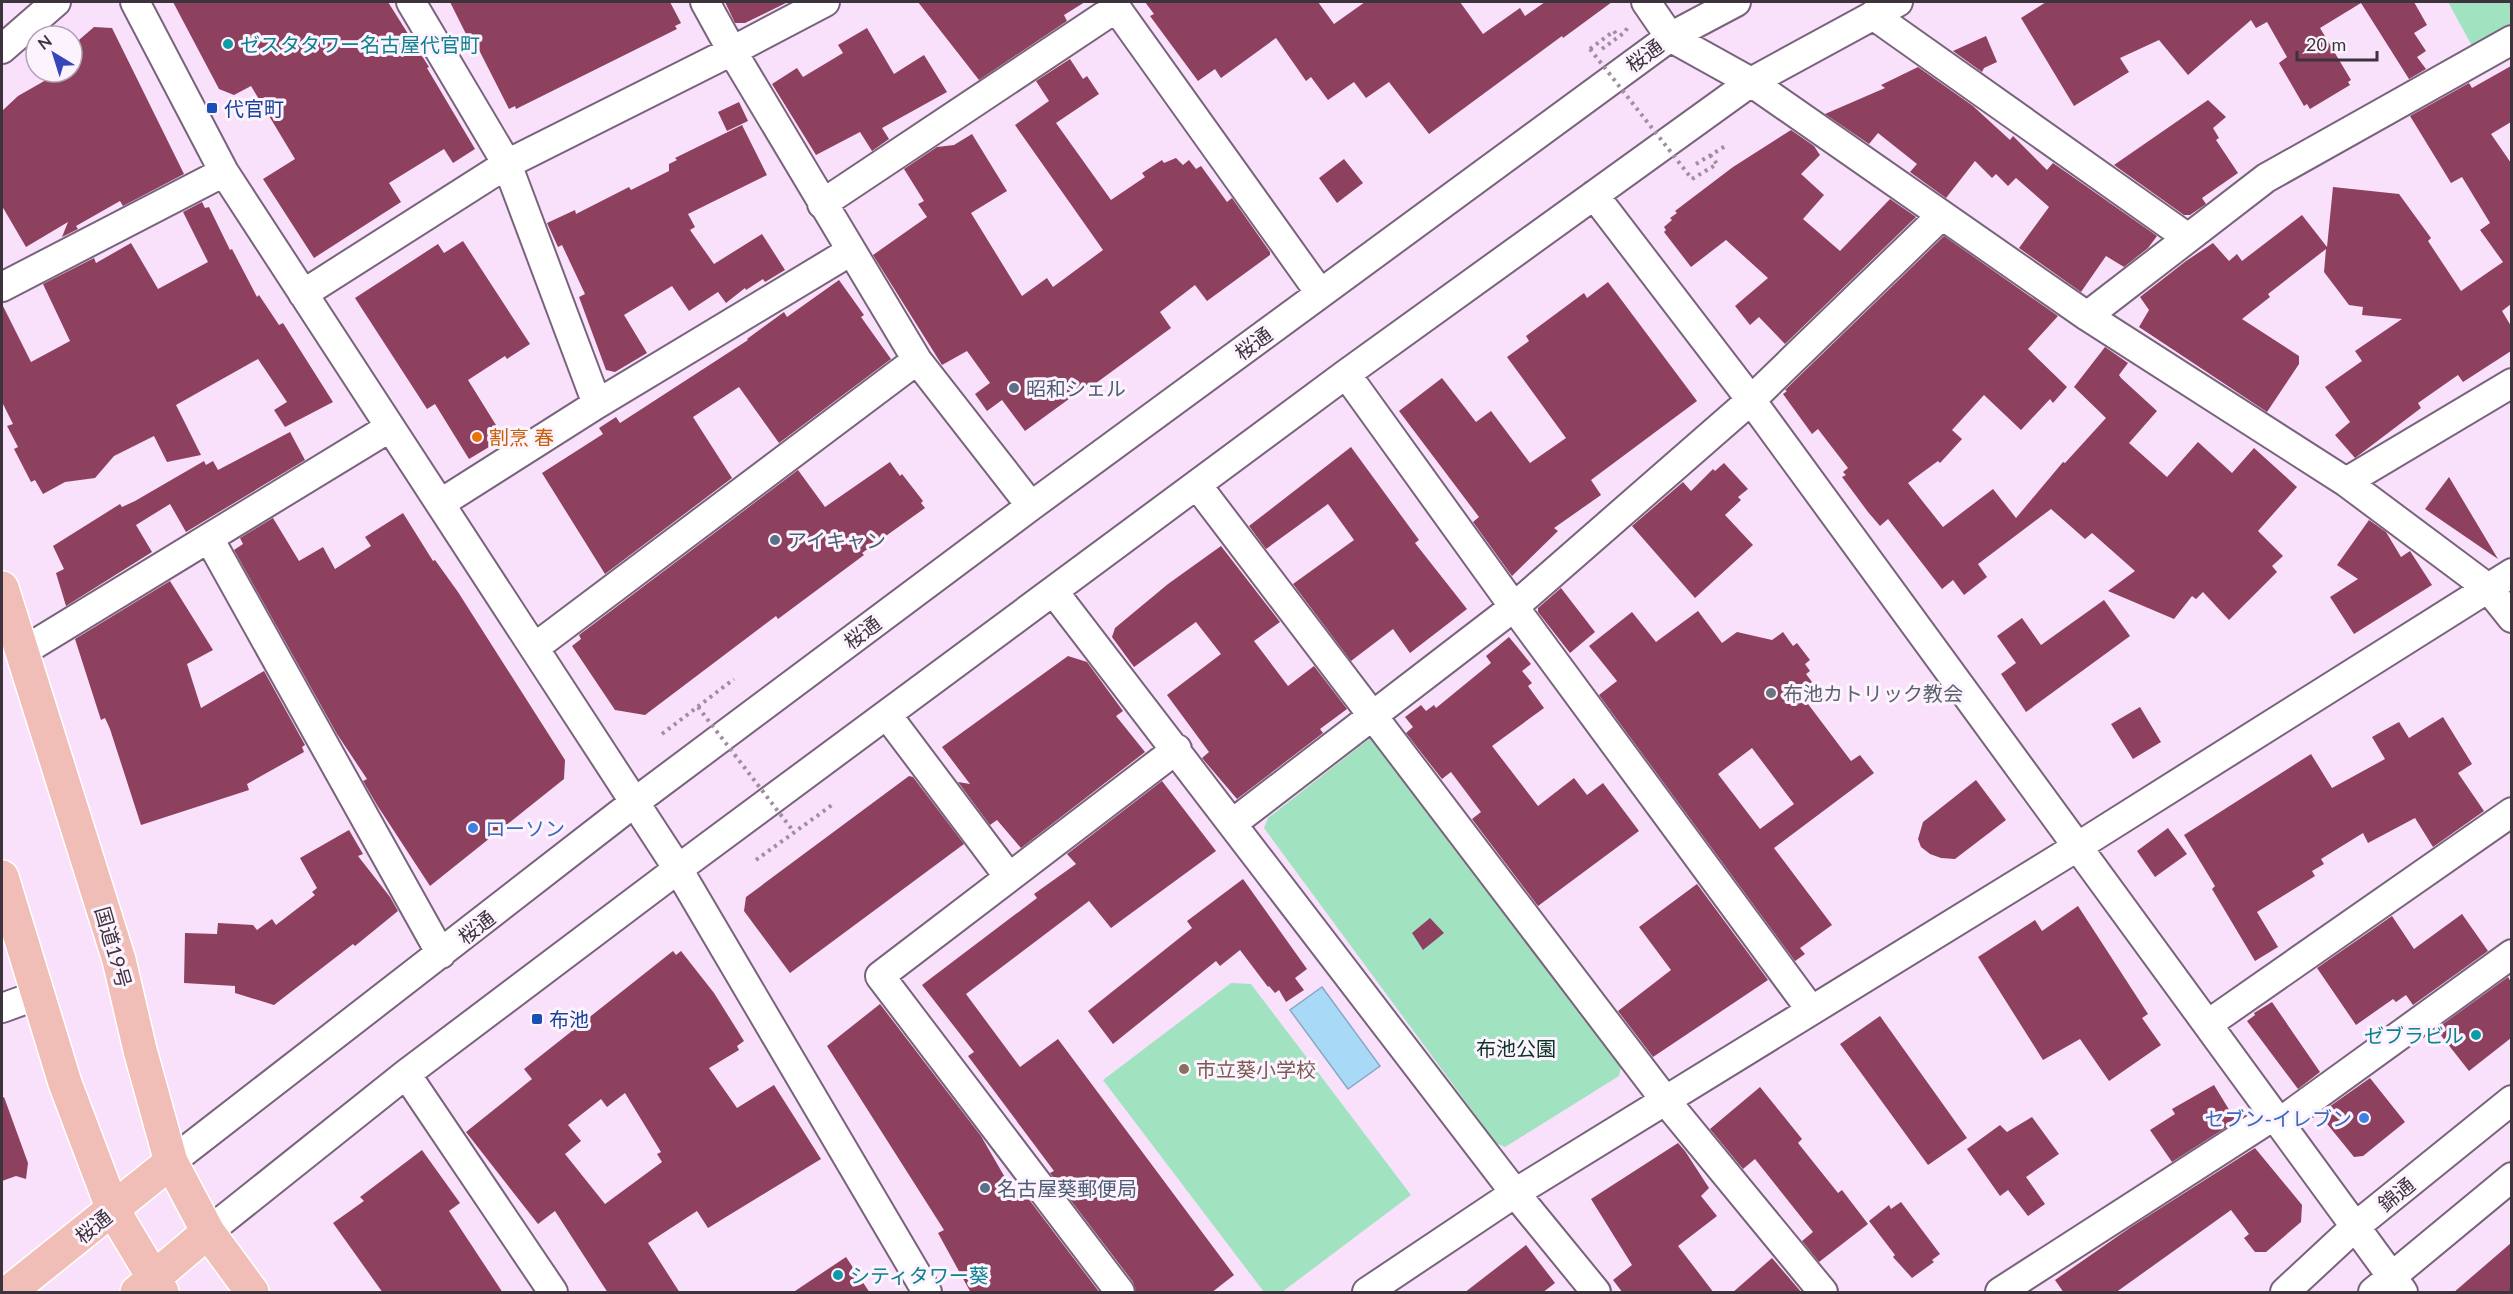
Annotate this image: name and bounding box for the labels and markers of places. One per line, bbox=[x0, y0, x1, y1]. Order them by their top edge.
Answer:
place label: ゼスタタワー名古屋代官町 bbox=[240, 32, 480, 56]
marker: ゼスタタワー名古屋代官町 bbox=[221, 37, 235, 51]
place label: 代官町 bbox=[224, 96, 284, 120]
marker: 代官町 bbox=[205, 101, 219, 115]
place label: 昭和シェル bbox=[1026, 376, 1126, 400]
marker: 昭和シェル bbox=[1007, 381, 1021, 395]
place label: 割烹 春 bbox=[489, 425, 554, 449]
marker: 割烹 春 bbox=[470, 430, 484, 444]
place label: アイキャン bbox=[787, 528, 886, 552]
marker: アイキャン bbox=[768, 533, 782, 547]
place label: 布池カトリック教会 bbox=[1783, 681, 1963, 705]
marker: 布池カトリック教会 bbox=[1764, 686, 1778, 700]
place label: ローソン bbox=[485, 816, 565, 840]
marker: ローソン bbox=[466, 821, 480, 835]
place label: 布池 bbox=[549, 1007, 589, 1031]
marker: 布池 bbox=[530, 1012, 544, 1026]
place label: ゼブラビル bbox=[2364, 1023, 2464, 1047]
marker: ゼブラビル bbox=[2469, 1028, 2483, 1042]
place label: 市立葵小学校 bbox=[1196, 1057, 1316, 1081]
marker: 市立葵小学校 bbox=[1177, 1062, 1191, 1076]
place label: セブン-イレブン bbox=[2205, 1106, 2352, 1130]
marker: セブン-イレブン bbox=[2357, 1111, 2371, 1125]
place label: 名古屋葵郵便局 bbox=[997, 1176, 1137, 1200]
marker: 名古屋葵郵便局 bbox=[978, 1181, 992, 1195]
place label: シティタワー葵 bbox=[850, 1263, 989, 1287]
marker: シティタワー葵 bbox=[831, 1268, 845, 1282]

